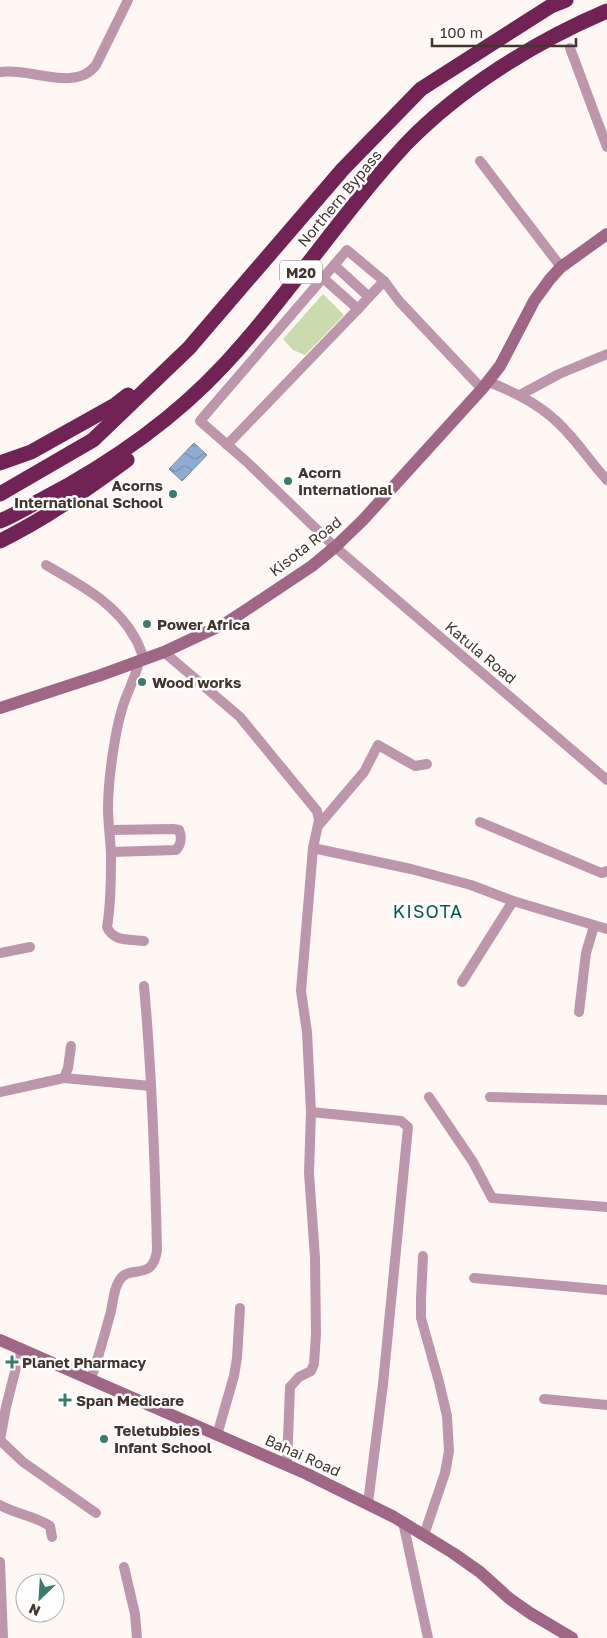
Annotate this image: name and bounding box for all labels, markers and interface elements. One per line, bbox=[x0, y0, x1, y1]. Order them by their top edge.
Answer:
scale bar bbox=[432, 15, 576, 47]
text: 100 m bbox=[440, 23, 483, 41]
street label: Northern Bypass bbox=[293, 146, 385, 250]
road number: M20 bbox=[280, 260, 322, 284]
place label: Acorn International bbox=[298, 463, 393, 498]
marker: Acorn International bbox=[282, 475, 294, 487]
place label: Acorns International School bbox=[14, 476, 163, 511]
marker: Acorns International School bbox=[167, 488, 179, 500]
street label: Kisota Road bbox=[265, 512, 345, 580]
place label: Power Africa bbox=[157, 615, 250, 633]
street label: Katula Road bbox=[442, 617, 520, 687]
marker: Power Africa bbox=[141, 618, 153, 630]
place label: Wood works bbox=[152, 673, 241, 691]
marker: Wood works bbox=[136, 676, 148, 688]
district label: KISOTA bbox=[393, 900, 463, 922]
place label: Planet Pharmacy bbox=[22, 1353, 146, 1371]
marker: Planet Pharmacy bbox=[6, 1356, 18, 1368]
place label: Span Medicare bbox=[76, 1391, 184, 1409]
marker: Span Medicare bbox=[58, 1393, 72, 1407]
place label: Teletubbies Infant School bbox=[114, 1421, 212, 1456]
street label: Bahai Road bbox=[262, 1430, 344, 1480]
marker: Teletubbies Infant School bbox=[98, 1433, 110, 1445]
north arrow bbox=[15, 1573, 65, 1623]
text: N bbox=[26, 1600, 43, 1620]

